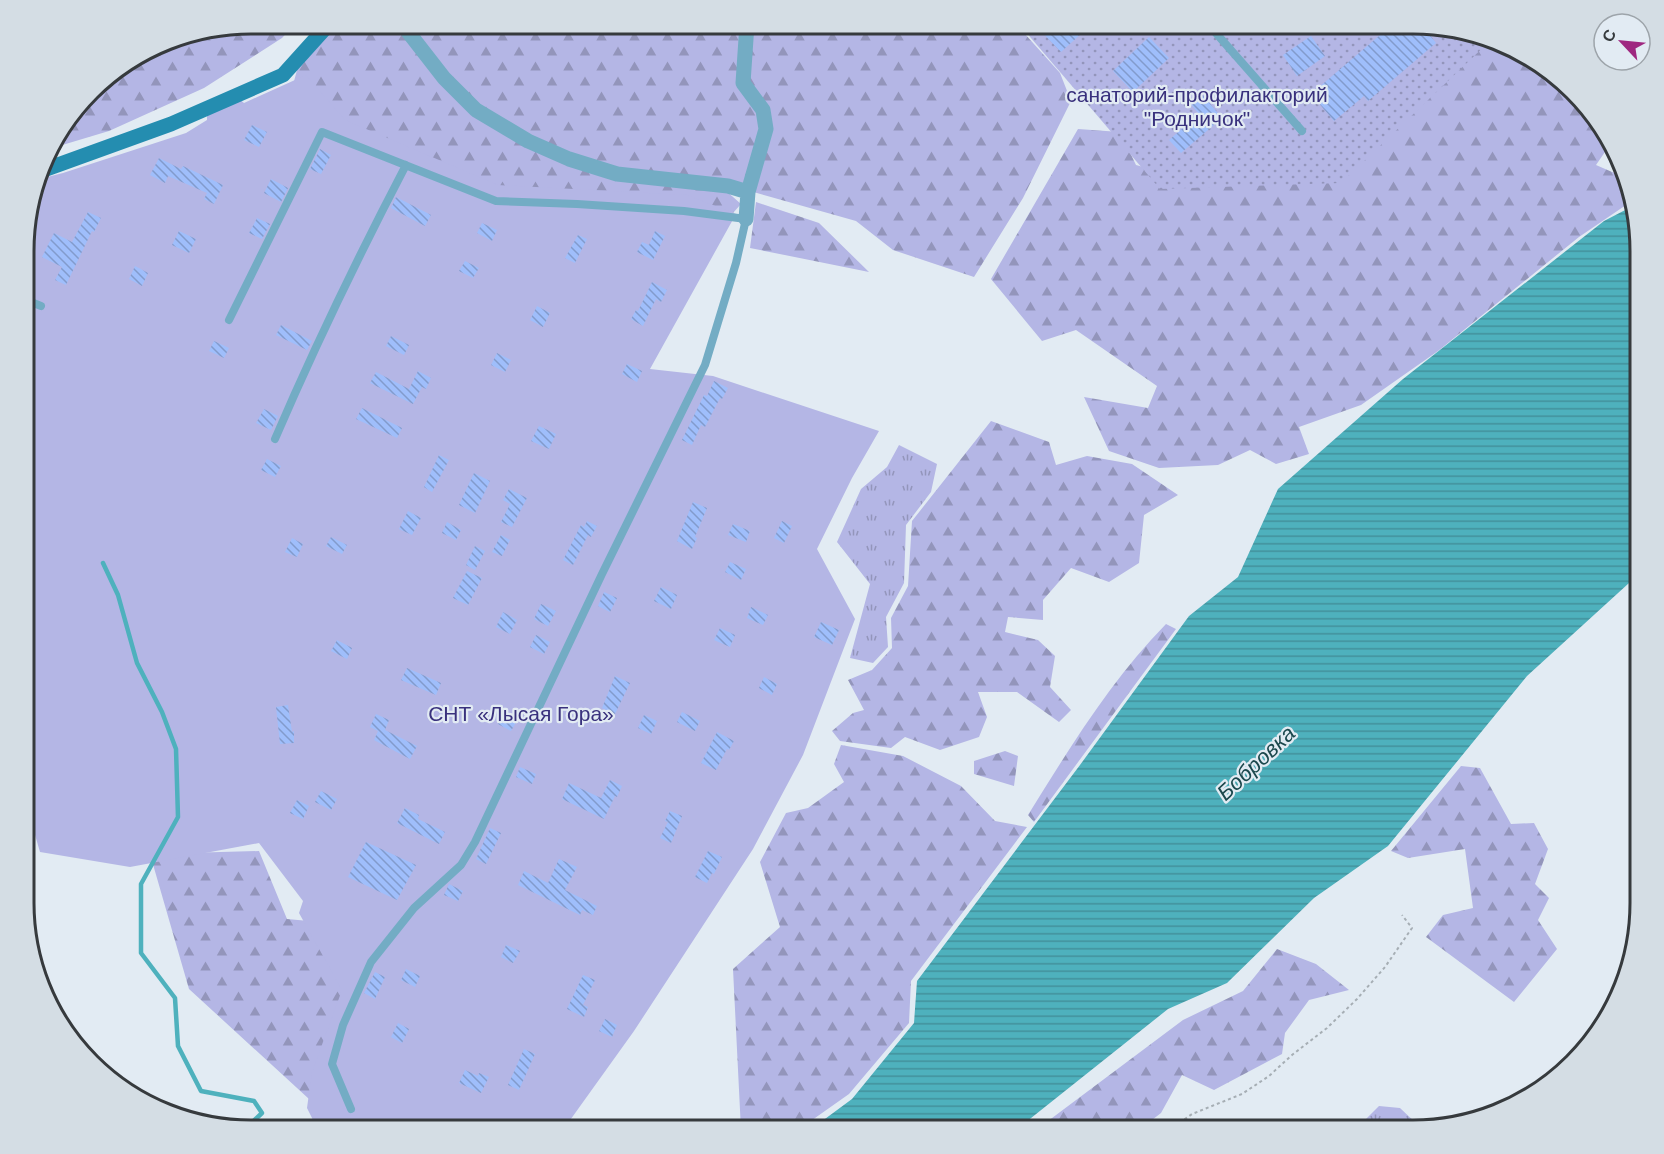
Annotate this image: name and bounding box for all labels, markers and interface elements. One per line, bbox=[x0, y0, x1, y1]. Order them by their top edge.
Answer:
north arrow bbox=[1592, 12, 1652, 72]
text: С bbox=[1599, 26, 1619, 45]
park label: санаторий-профилакторий "Родничок" bbox=[1066, 83, 1328, 130]
park label: СНТ «Лысая Гора» bbox=[428, 702, 614, 725]
water label: Бобровка bbox=[1212, 721, 1300, 805]

